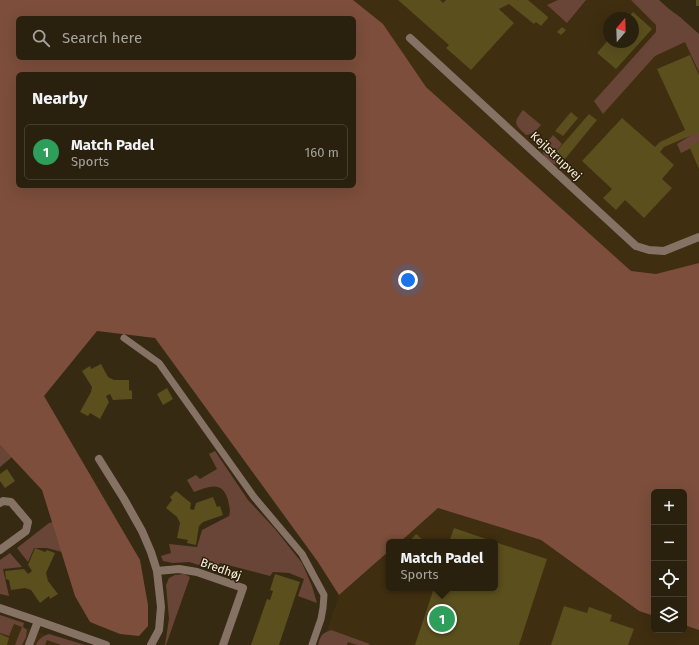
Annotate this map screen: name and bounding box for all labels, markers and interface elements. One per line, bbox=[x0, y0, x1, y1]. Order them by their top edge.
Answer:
north arrow bbox=[603, 12, 639, 48]
search box bbox=[16, 16, 356, 60]
icon: search bbox=[30, 27, 52, 49]
text: Search here bbox=[62, 29, 142, 47]
text: Nearby bbox=[32, 88, 87, 109]
street label: Kejlstrupvej bbox=[528, 129, 584, 183]
text: Match Padel bbox=[71, 136, 154, 154]
text: 1 bbox=[43, 145, 49, 160]
text: 160 m bbox=[305, 145, 339, 160]
text: Sports bbox=[71, 154, 109, 169]
your location bbox=[398, 270, 418, 290]
map controls bbox=[651, 489, 687, 633]
button: + bbox=[651, 489, 687, 525]
button: − bbox=[651, 525, 687, 561]
popup bbox=[386, 539, 498, 591]
text: Match Padel bbox=[400, 549, 484, 567]
street label: Bredhøj bbox=[199, 555, 243, 583]
button: locate bbox=[651, 561, 687, 597]
text: Sports bbox=[400, 567, 439, 582]
button: layers bbox=[651, 597, 687, 633]
pin: 1 bbox=[429, 604, 455, 634]

